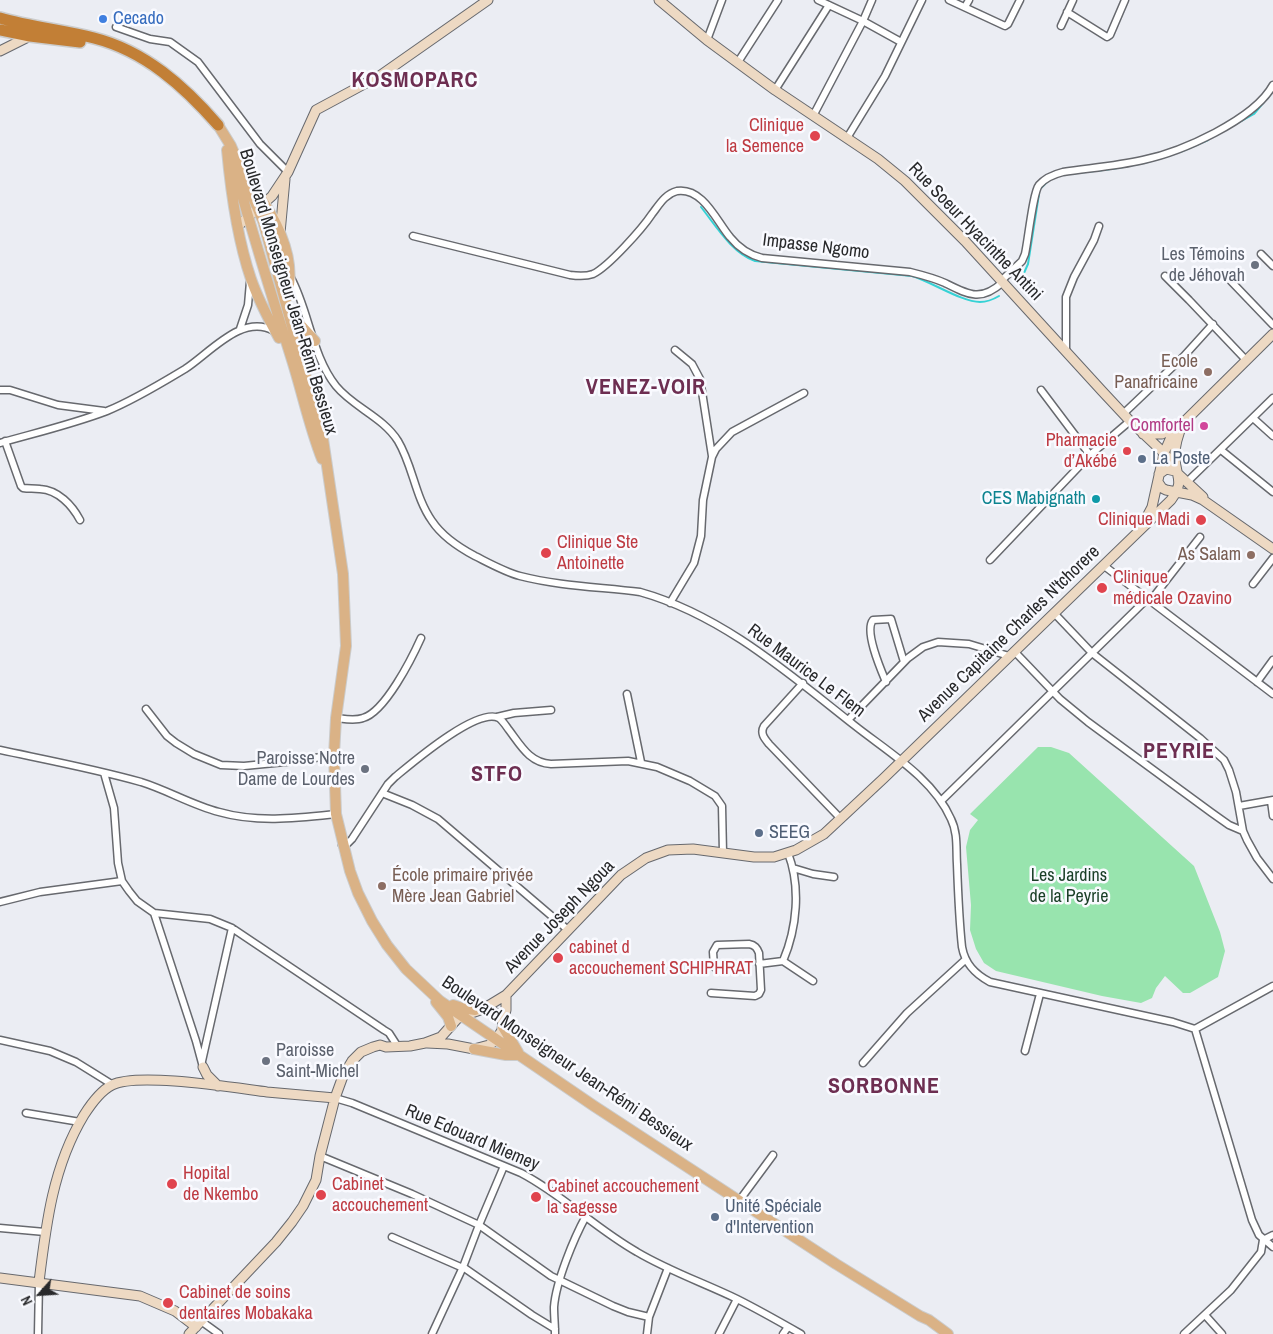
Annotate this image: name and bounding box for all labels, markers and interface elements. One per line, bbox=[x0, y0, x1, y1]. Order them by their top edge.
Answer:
place label: Cecado bbox=[113, 8, 164, 30]
marker: Cecado bbox=[97, 13, 109, 25]
district label: KOSMOPARC bbox=[350, 68, 480, 94]
place label: Clinique la Semence bbox=[726, 115, 804, 158]
marker: Clinique la Semence bbox=[808, 129, 822, 143]
street label: Boulevard Monseigneur Jean-Rémi Bessieux bbox=[234, 146, 342, 438]
street label: Rue Soeur Hyacinthe Antini bbox=[903, 158, 1047, 306]
street label: Impasse Ngomo bbox=[761, 230, 871, 264]
place label: Les Témoins de Jéhovah bbox=[1161, 244, 1245, 286]
marker: Les Témoins de Jéhovah bbox=[1249, 259, 1261, 271]
place label: Ecole Panafricaine bbox=[1114, 351, 1198, 394]
marker: Ecole Panafricaine bbox=[1202, 366, 1214, 378]
district label: VENEZ-VOIR bbox=[585, 375, 707, 401]
place label: Comfortel bbox=[1130, 415, 1194, 437]
marker: Comfortel bbox=[1198, 420, 1210, 432]
place label: Pharmacie d’Akébé bbox=[1046, 430, 1117, 472]
marker: Pharmacie d’Akébé bbox=[1121, 445, 1133, 457]
place label: La Poste bbox=[1152, 448, 1210, 470]
marker: La Poste bbox=[1136, 453, 1148, 465]
place label: CES Mabignath bbox=[982, 488, 1086, 510]
marker: CES Mabignath bbox=[1090, 493, 1102, 505]
place label: Clinique Madi bbox=[1098, 509, 1190, 531]
marker: Clinique Madi bbox=[1194, 513, 1208, 527]
place label: Clinique Ste Antoinette bbox=[557, 532, 638, 574]
street label: Avenue Capitaine Charles N'tchorere bbox=[914, 541, 1104, 727]
place label: As Salam bbox=[1178, 544, 1241, 566]
marker: Clinique Ste Antoinette bbox=[539, 546, 553, 560]
marker: As Salam bbox=[1245, 549, 1257, 561]
place label: Clinique médicale Ozavino bbox=[1113, 567, 1232, 610]
marker: Clinique médicale Ozavino bbox=[1095, 581, 1109, 595]
street label: Rue Maurice Le Flem bbox=[743, 620, 869, 722]
district label: PEYRIE bbox=[1142, 739, 1216, 765]
place label: Paroisse Notre Dame de Lourdes bbox=[238, 748, 355, 791]
district label: STFO bbox=[470, 762, 524, 788]
marker: Paroisse Notre Dame de Lourdes bbox=[359, 763, 371, 775]
place label: SEEG bbox=[769, 822, 810, 844]
marker: SEEG bbox=[753, 827, 765, 839]
street label: Avenue Joseph Ngoua bbox=[500, 856, 620, 978]
place label: École primaire privée Mère Jean Gabriel bbox=[392, 865, 533, 908]
park label: Les Jardins de la Peyrie bbox=[1030, 865, 1108, 908]
marker: École primaire privée Mère Jean Gabriel bbox=[376, 880, 388, 892]
place label: cabinet d accouchement SCHIPHRAT bbox=[569, 937, 753, 980]
marker: cabinet d accouchement SCHIPHRAT bbox=[551, 951, 565, 965]
street label: Boulevard Monseigneur Jean-Rémi Bessieux bbox=[438, 972, 696, 1156]
place label: Paroisse Saint-Michel bbox=[276, 1040, 359, 1082]
marker: Paroisse Saint-Michel bbox=[260, 1055, 272, 1067]
district label: SORBONNE bbox=[827, 1074, 941, 1100]
street label: Rue Edouard Miemey bbox=[402, 1100, 542, 1176]
place label: Hopital de Nkembo bbox=[183, 1163, 258, 1206]
place label: Cabinet accouchement bbox=[332, 1174, 428, 1216]
place label: Cabinet accouchement la sagesse bbox=[547, 1176, 699, 1218]
marker: Hopital de Nkembo bbox=[165, 1177, 179, 1191]
marker: Cabinet accouchement bbox=[314, 1188, 328, 1202]
marker: Cabinet accouchement la sagesse bbox=[529, 1190, 543, 1204]
place label: Unité Spéciale d'Intervention bbox=[725, 1196, 822, 1238]
marker: Unité Spéciale d'Intervention bbox=[709, 1211, 721, 1223]
north arrow bbox=[15, 1269, 65, 1319]
place label: Cabinet de soins dentaires Mobakaka bbox=[179, 1282, 313, 1325]
text: N bbox=[17, 1293, 36, 1308]
marker: Cabinet de soins dentaires Mobakaka bbox=[161, 1296, 175, 1310]

